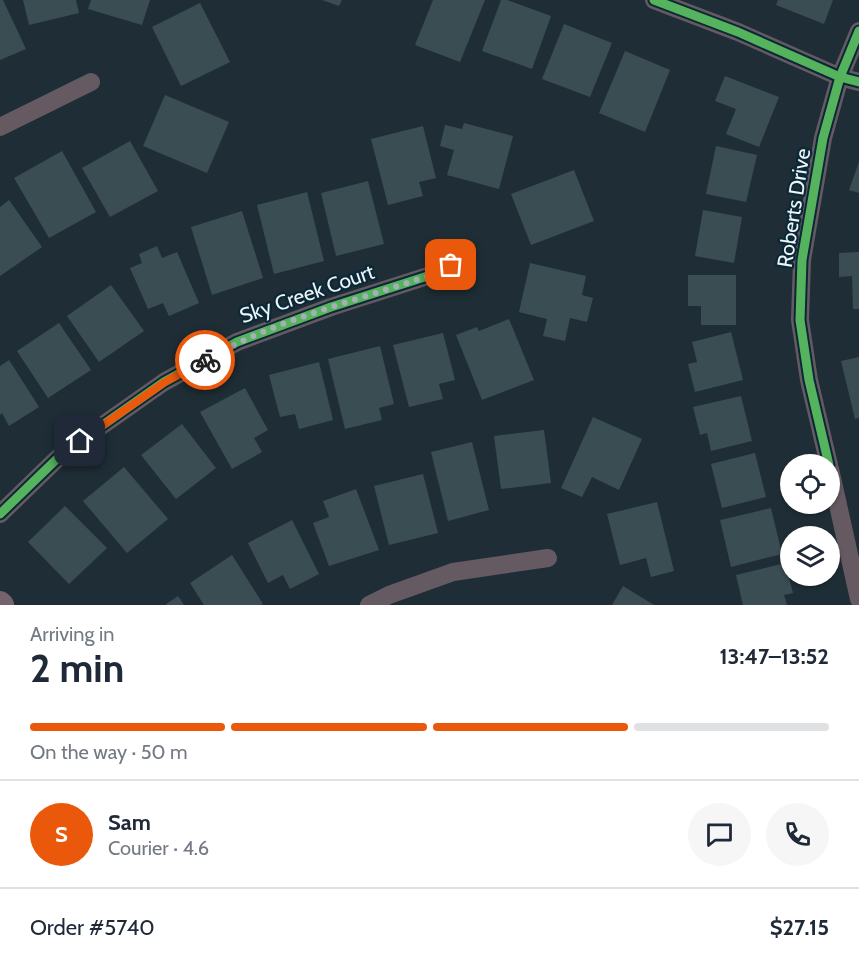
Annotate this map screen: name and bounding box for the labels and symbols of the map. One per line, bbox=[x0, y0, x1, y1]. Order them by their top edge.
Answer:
street label: Roberts Drive bbox=[772, 146, 815, 269]
pin bbox=[425, 239, 476, 290]
street label: Sky Creek Court bbox=[236, 259, 377, 328]
courier bbox=[175, 330, 235, 390]
pin bbox=[54, 415, 105, 466]

